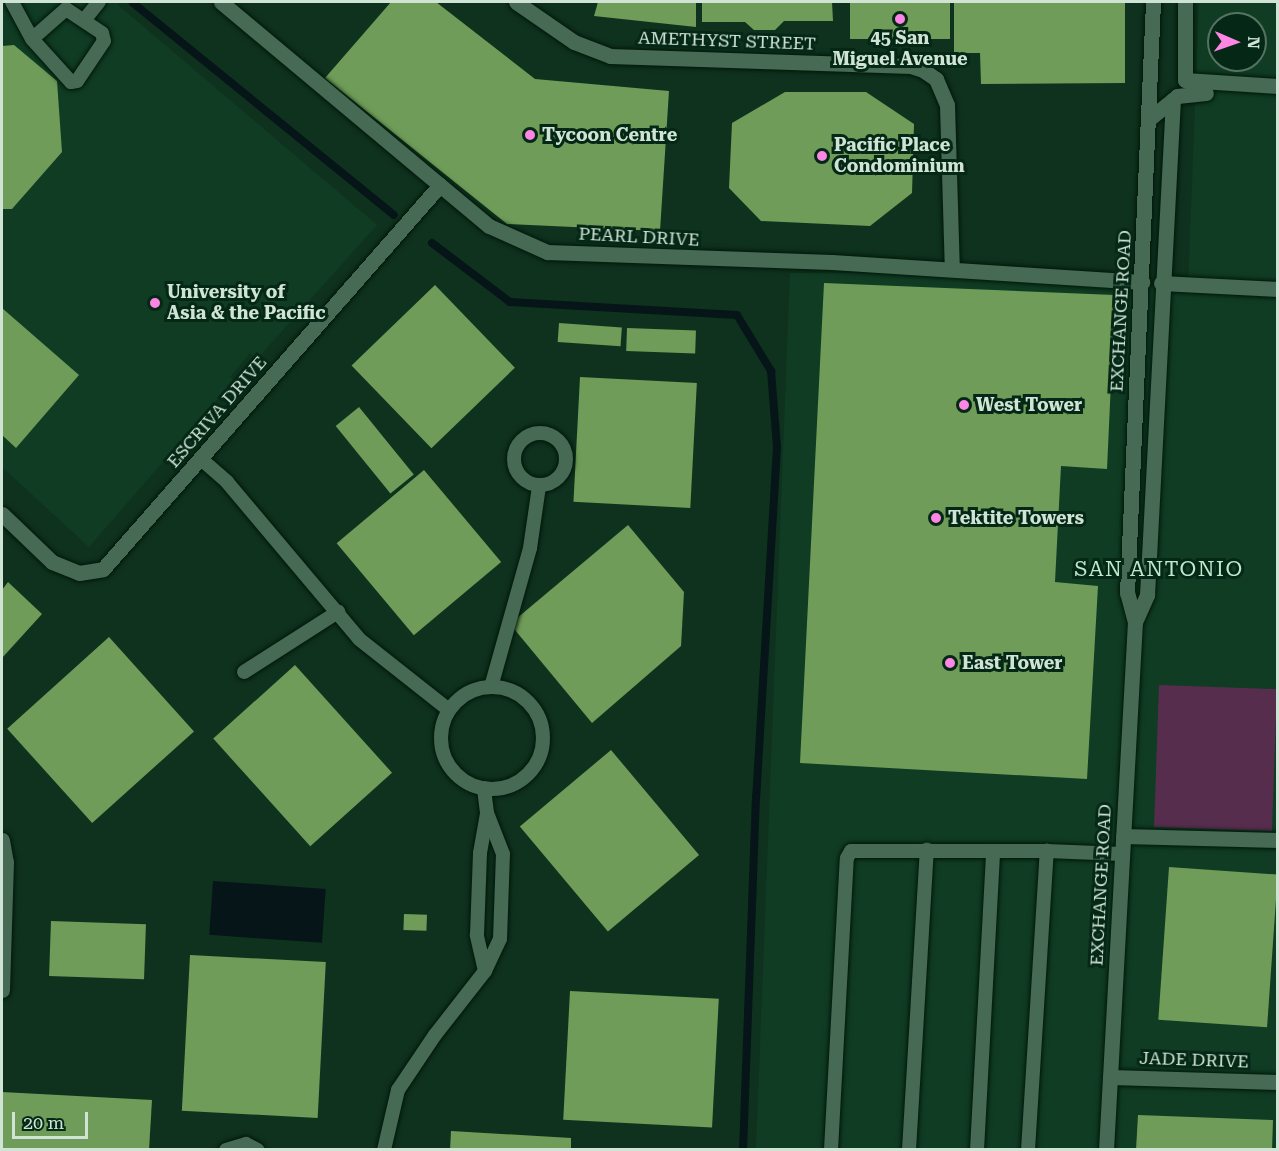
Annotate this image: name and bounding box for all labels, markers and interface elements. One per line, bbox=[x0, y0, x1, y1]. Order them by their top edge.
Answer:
marker: 45 San Miguel Avenue bbox=[893, 12, 907, 26]
north arrow bbox=[1207, 12, 1267, 72]
street label: AMETHYST STREET bbox=[638, 27, 816, 55]
place label: 45 San Miguel Avenue bbox=[832, 28, 968, 70]
text: N bbox=[1244, 36, 1263, 49]
place label: Tycoon Centre bbox=[542, 124, 677, 146]
marker: Tycoon Centre bbox=[523, 128, 537, 142]
place label: Pacific Place Condominium bbox=[834, 135, 965, 178]
marker: Pacific Place Condominium bbox=[815, 149, 829, 163]
street label: PEARL DRIVE bbox=[578, 223, 700, 251]
street label: EXCHANGE ROAD bbox=[1106, 230, 1136, 392]
place label: University of Asia & the Pacific bbox=[167, 282, 326, 324]
marker: University of Asia & the Pacific bbox=[148, 296, 162, 310]
street label: ESCRIVA DRIVE bbox=[163, 352, 271, 472]
place label: West Tower bbox=[976, 394, 1082, 416]
marker: West Tower bbox=[957, 398, 971, 412]
place label: Tektite Towers bbox=[948, 507, 1084, 529]
marker: Tektite Towers bbox=[929, 511, 943, 525]
district label: SAN ANTONIO bbox=[1074, 556, 1244, 582]
place label: East Tower bbox=[962, 652, 1063, 674]
marker: East Tower bbox=[943, 656, 957, 670]
street label: EXCHANGE ROAD bbox=[1086, 804, 1116, 966]
street label: JADE DRIVE bbox=[1139, 1047, 1249, 1073]
scale bar bbox=[15, 1100, 92, 1138]
text: 20 m bbox=[23, 1112, 64, 1133]

